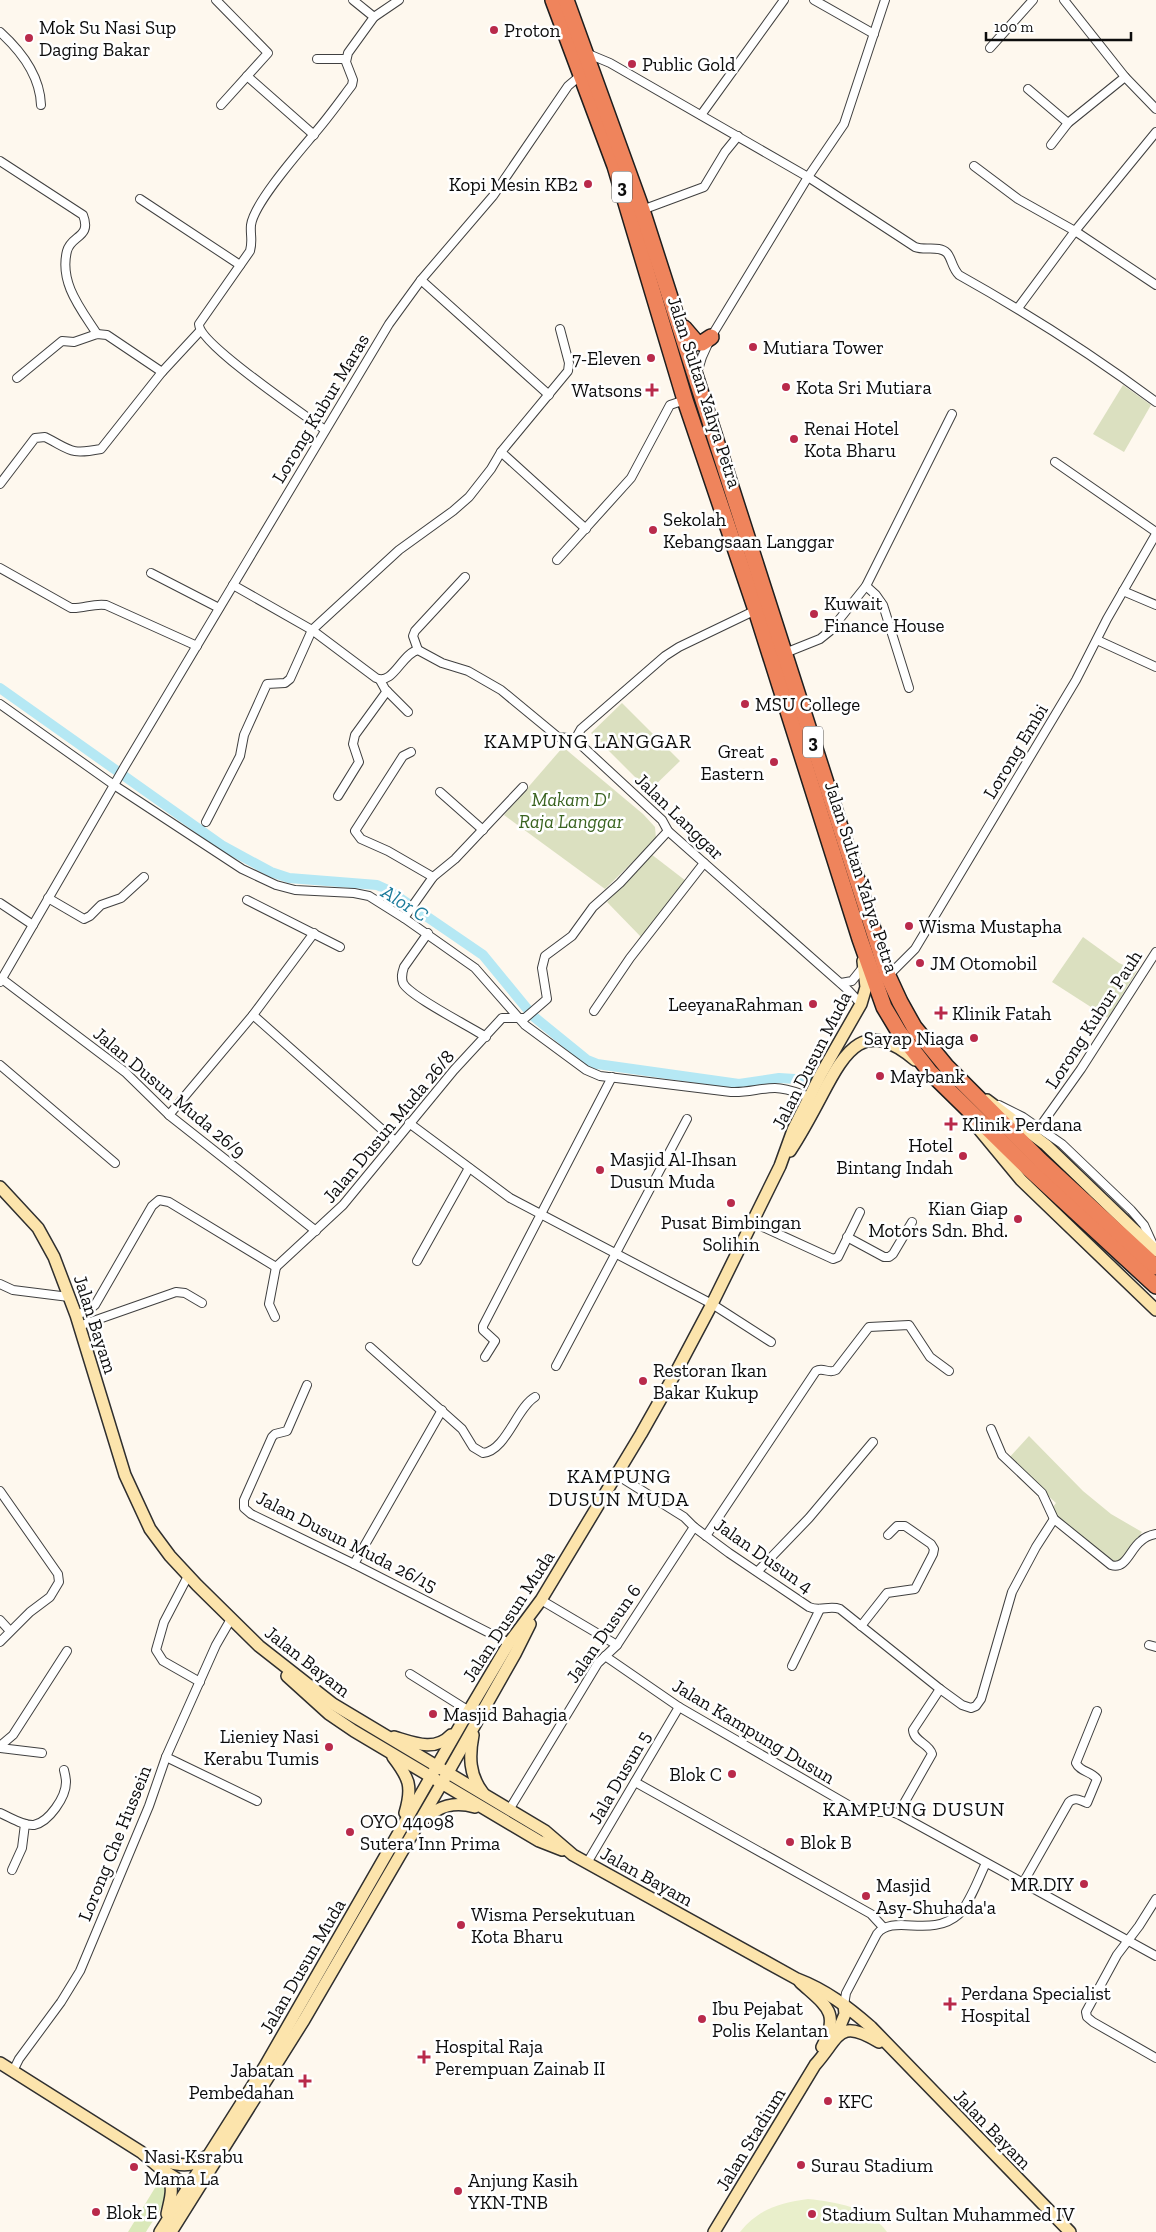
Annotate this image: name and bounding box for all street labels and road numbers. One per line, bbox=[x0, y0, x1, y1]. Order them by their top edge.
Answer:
road number: 3 bbox=[612, 172, 632, 202]
street label: Jalan Sultan Yahya Petra bbox=[663, 294, 746, 491]
street label: Lorong Kubur Maras bbox=[267, 329, 374, 487]
street label: Lorong Embi bbox=[978, 700, 1053, 803]
road number: 3 bbox=[803, 726, 823, 758]
street label: Jalan Langgar bbox=[630, 768, 729, 865]
street label: Jalan Sultan Yahya Petra bbox=[820, 779, 903, 976]
street label: Lorong Kubur Pauh bbox=[1040, 946, 1147, 1093]
street label: Jalan Dusun Muda bbox=[767, 987, 856, 1133]
street label: Jalan Dusun Muda 26/9 bbox=[89, 1022, 251, 1163]
street label: Jalan Dusun Muda 26/8 bbox=[318, 1045, 459, 1207]
street label: Jalan Bayam bbox=[69, 1272, 122, 1377]
street label: Jalan Dusun Muda 26/15 bbox=[253, 1486, 441, 1597]
street label: Jalan Dusun 4 bbox=[710, 1513, 818, 1598]
street label: Jalan Dusun Muda bbox=[457, 1546, 559, 1686]
street label: Jalan Dusun 6 bbox=[561, 1580, 646, 1687]
street label: Jalan Bayam bbox=[260, 1621, 356, 1702]
street label: Jalan Kampung Dusun bbox=[668, 1674, 839, 1789]
street label: Jala Dusun 5 bbox=[584, 1727, 655, 1828]
street label: Lorong Che Hussein bbox=[73, 1762, 156, 1924]
street label: Jalan Bayam bbox=[596, 1842, 698, 1912]
street label: Jalan Dusun Muda bbox=[255, 1895, 350, 2038]
street label: Jalan Stadium bbox=[711, 2083, 790, 2195]
street label: Jalan Bayam bbox=[949, 2085, 1037, 2175]

